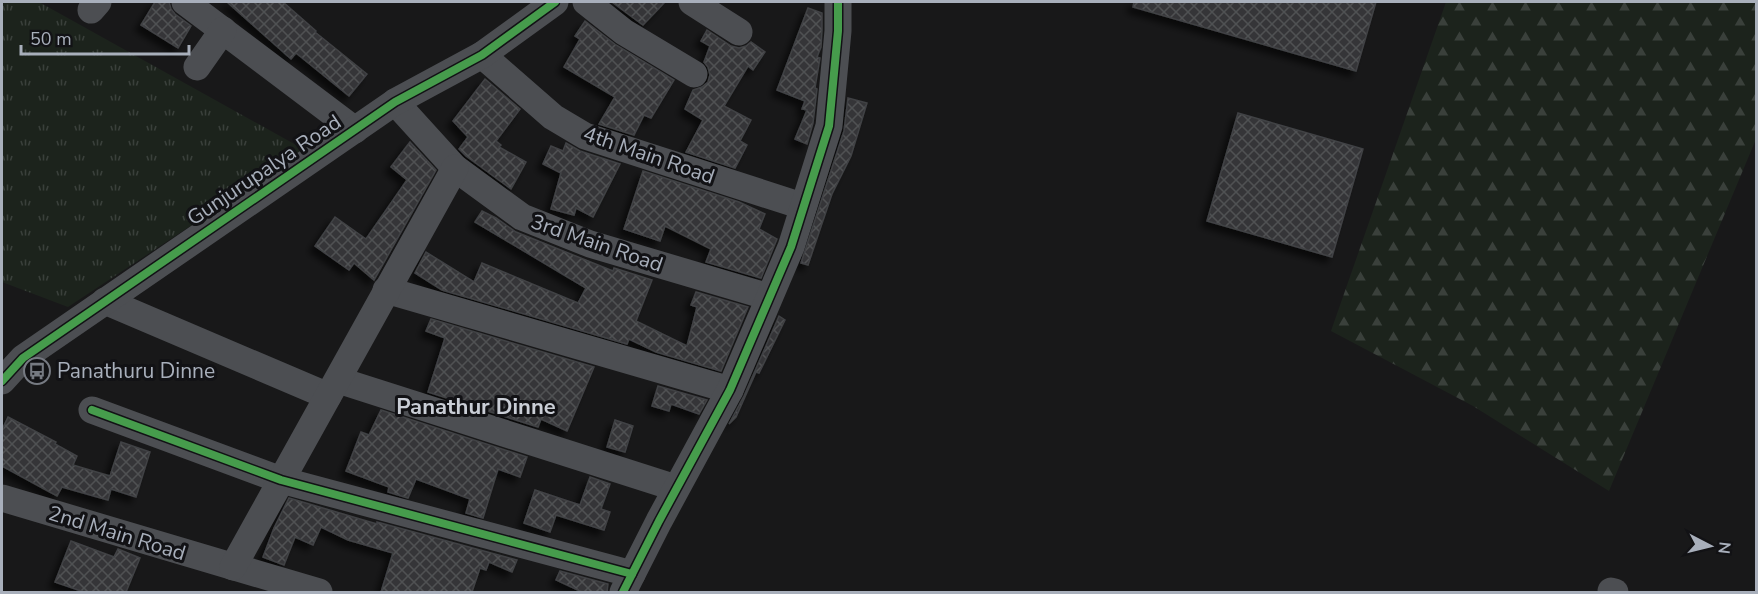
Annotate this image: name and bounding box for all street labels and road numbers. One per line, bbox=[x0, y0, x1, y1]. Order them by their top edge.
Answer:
street label: Gunjurupalya Road bbox=[181, 108, 347, 232]
street label: 4th Main Road bbox=[579, 119, 719, 191]
street label: 3rd Main Road bbox=[527, 207, 667, 279]
street label: 2nd Main Road bbox=[45, 499, 189, 567]

